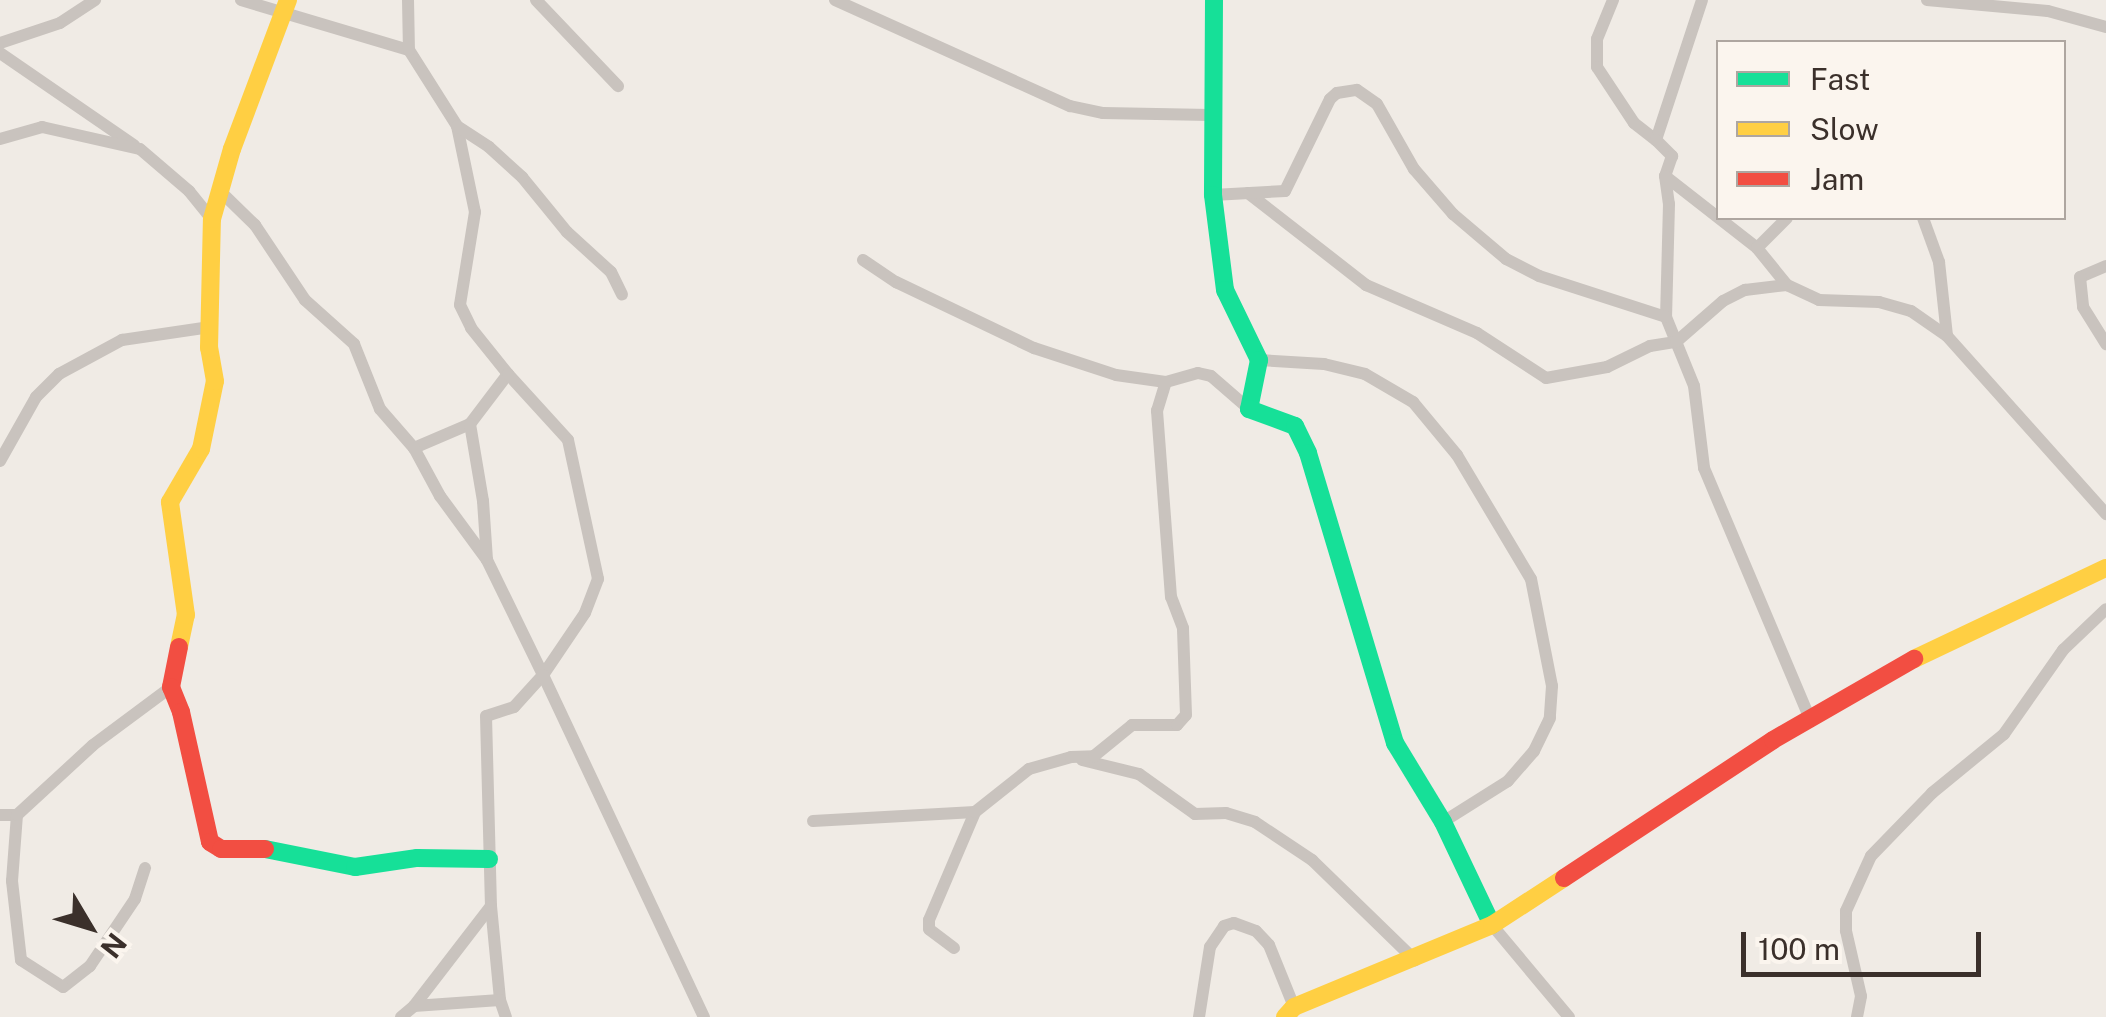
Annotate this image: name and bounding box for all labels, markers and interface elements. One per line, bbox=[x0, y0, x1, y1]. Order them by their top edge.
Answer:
legend bbox=[1716, 40, 2066, 220]
text: Fast bbox=[1810, 61, 1870, 97]
text: Slow bbox=[1810, 111, 1879, 147]
text: Jam bbox=[1810, 161, 1864, 197]
north arrow bbox=[40, 877, 140, 977]
scale bar bbox=[1746, 912, 1986, 974]
text: N bbox=[94, 927, 134, 965]
text: 100 m bbox=[1758, 931, 1840, 967]

